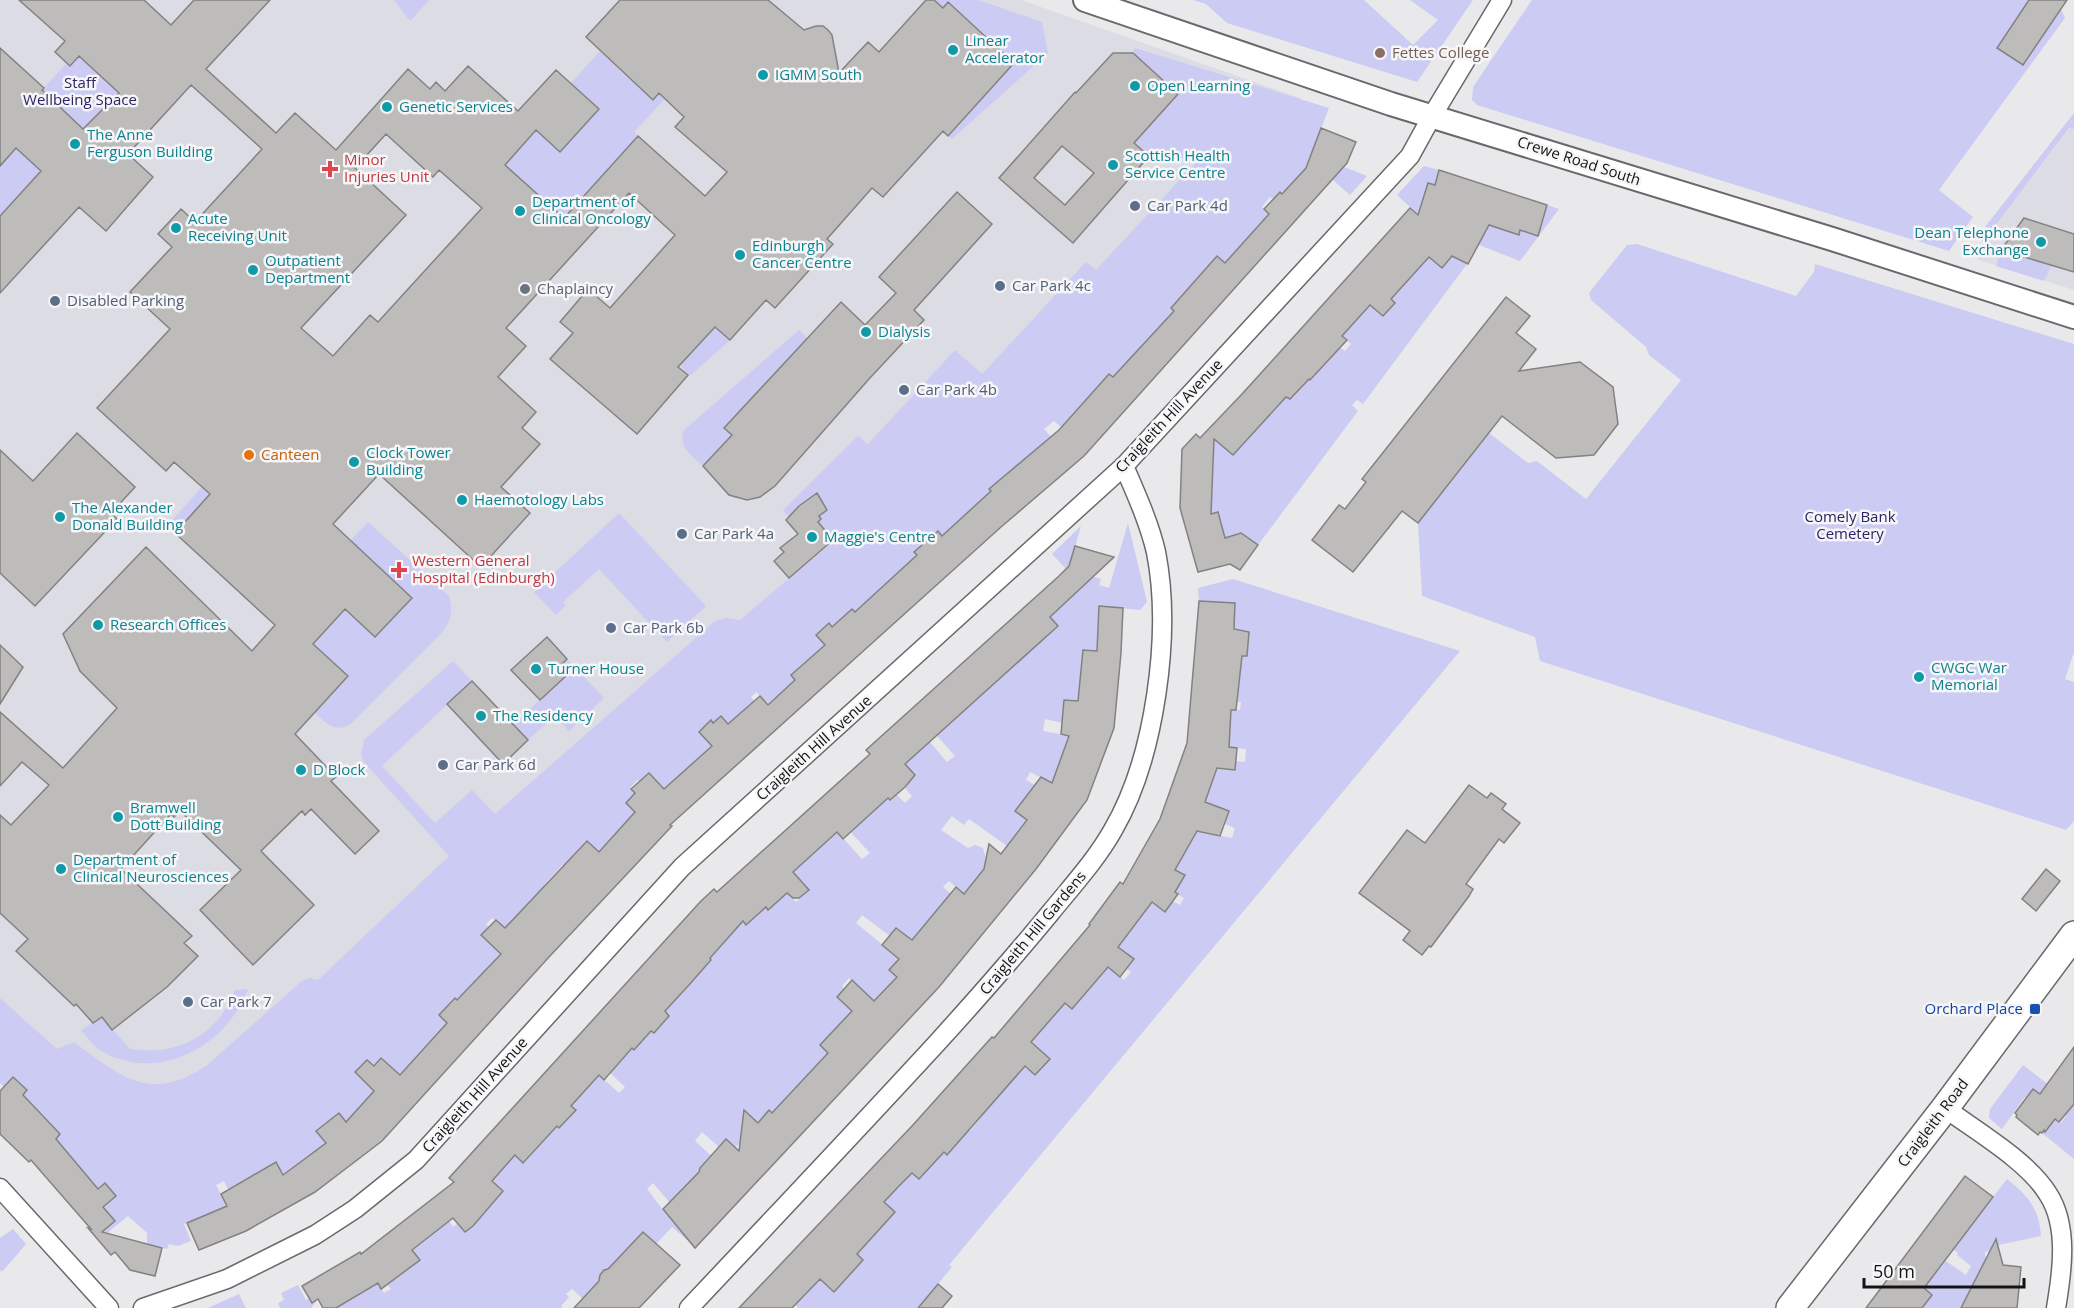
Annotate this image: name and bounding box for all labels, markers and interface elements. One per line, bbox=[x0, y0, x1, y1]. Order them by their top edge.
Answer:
place label: Linear Accelerator bbox=[965, 30, 1044, 67]
place label: Fettes College bbox=[1392, 42, 1489, 62]
marker: Linear Accelerator bbox=[946, 43, 960, 57]
marker: Fettes College bbox=[1373, 46, 1387, 60]
place label: IGMM South bbox=[775, 64, 862, 84]
marker: IGMM South bbox=[756, 68, 770, 82]
park label: Staff Wellbeing Space bbox=[23, 72, 137, 109]
place label: Open Learning bbox=[1147, 75, 1250, 95]
marker: Open Learning bbox=[1128, 79, 1142, 93]
place label: Genetic Services bbox=[399, 96, 513, 116]
marker: Genetic Services bbox=[380, 100, 394, 114]
place label: The Anne Ferguson Building bbox=[87, 124, 213, 161]
street label: Crewe Road South bbox=[1515, 131, 1644, 189]
marker: The Anne Ferguson Building bbox=[68, 137, 82, 151]
place label: Scottish Health Service Centre bbox=[1125, 145, 1230, 182]
place label: Minor Injuries Unit bbox=[344, 149, 429, 186]
marker: Scottish Health Service Centre bbox=[1106, 158, 1120, 172]
marker: Minor Injuries Unit bbox=[321, 160, 339, 178]
place label: Department of Clinical Oncology bbox=[532, 191, 651, 228]
place label: Car Park 4d bbox=[1147, 195, 1228, 215]
marker: Car Park 4d bbox=[1128, 199, 1142, 213]
marker: Department of Clinical Oncology bbox=[513, 204, 527, 218]
place label: Acute Receiving Unit bbox=[188, 208, 287, 245]
marker: Acute Receiving Unit bbox=[169, 221, 183, 235]
place label: Dean Telephone Exchange bbox=[1914, 222, 2029, 259]
place label: Edinburgh Cancer Centre bbox=[752, 235, 852, 272]
marker: Dean Telephone Exchange bbox=[2034, 235, 2048, 249]
marker: Edinburgh Cancer Centre bbox=[733, 248, 747, 262]
place label: Outpatient Department bbox=[265, 250, 350, 287]
marker: Outpatient Department bbox=[246, 263, 260, 277]
place label: Car Park 4c bbox=[1012, 275, 1091, 295]
place label: Chaplaincy bbox=[537, 278, 613, 298]
marker: Car Park 4c bbox=[993, 279, 1007, 293]
marker: Chaplaincy bbox=[518, 282, 532, 296]
place label: Disabled Parking bbox=[67, 290, 184, 310]
marker: Disabled Parking bbox=[48, 294, 62, 308]
place label: Dialysis bbox=[878, 321, 930, 341]
marker: Dialysis bbox=[859, 325, 873, 339]
street label: Craigleith Hill Avenue bbox=[1110, 354, 1226, 477]
place label: Car Park 4b bbox=[916, 379, 997, 399]
marker: Car Park 4b bbox=[897, 383, 911, 397]
place label: Clock Tower Building bbox=[366, 442, 451, 479]
place label: Canteen bbox=[261, 444, 319, 464]
marker: Canteen bbox=[242, 448, 256, 462]
marker: Clock Tower Building bbox=[347, 455, 361, 469]
place label: Haemotology Labs bbox=[474, 489, 604, 509]
marker: Haemotology Labs bbox=[455, 493, 469, 507]
place label: The Alexander Donald Building bbox=[72, 497, 183, 534]
park label: Comely Bank Cemetery bbox=[1804, 506, 1896, 543]
marker: The Alexander Donald Building bbox=[53, 510, 67, 524]
place label: Car Park 4a bbox=[694, 523, 774, 543]
place label: Maggie's Centre bbox=[824, 526, 936, 546]
marker: Car Park 4a bbox=[675, 527, 689, 541]
marker: Maggie's Centre bbox=[805, 530, 819, 544]
place label: Western General Hospital (Edinburgh) bbox=[412, 550, 555, 587]
marker: Western General Hospital (Edinburgh) bbox=[390, 561, 408, 579]
place label: Research Offices bbox=[110, 614, 226, 634]
place label: Car Park 6b bbox=[623, 617, 704, 637]
marker: Research Offices bbox=[91, 618, 105, 632]
marker: Car Park 6b bbox=[604, 621, 618, 635]
place label: CWGC War Memorial bbox=[1931, 657, 2007, 694]
place label: Turner House bbox=[548, 658, 644, 678]
marker: Turner House bbox=[529, 662, 543, 676]
marker: CWGC War Memorial bbox=[1912, 670, 1926, 684]
street label: Craigleith Hill Avenue bbox=[751, 690, 875, 804]
place label: The Residency bbox=[493, 705, 593, 725]
marker: The Residency bbox=[474, 709, 488, 723]
place label: Car Park 6d bbox=[455, 754, 536, 774]
marker: Car Park 6d bbox=[436, 758, 450, 772]
place label: D Block bbox=[313, 759, 365, 779]
marker: D Block bbox=[294, 763, 308, 777]
place label: Bramwell Dott Building bbox=[130, 797, 221, 834]
marker: Bramwell Dott Building bbox=[111, 810, 125, 824]
place label: Department of Clinical Neurosciences bbox=[73, 849, 229, 886]
marker: Department of Clinical Neurosciences bbox=[54, 862, 68, 876]
street label: Craigleith Hill Gardens bbox=[974, 866, 1090, 999]
place label: Car Park 7 bbox=[200, 991, 272, 1011]
marker: Car Park 7 bbox=[181, 995, 195, 1009]
place label: Orchard Place bbox=[1925, 998, 2023, 1018]
marker: Orchard Place bbox=[2028, 1002, 2042, 1016]
street label: Craigleith Hill Avenue bbox=[417, 1032, 531, 1156]
street label: Craigleith Road bbox=[1892, 1074, 1972, 1171]
scale bar bbox=[1864, 1251, 2024, 1289]
text: 50 m bbox=[1873, 1259, 1915, 1283]

